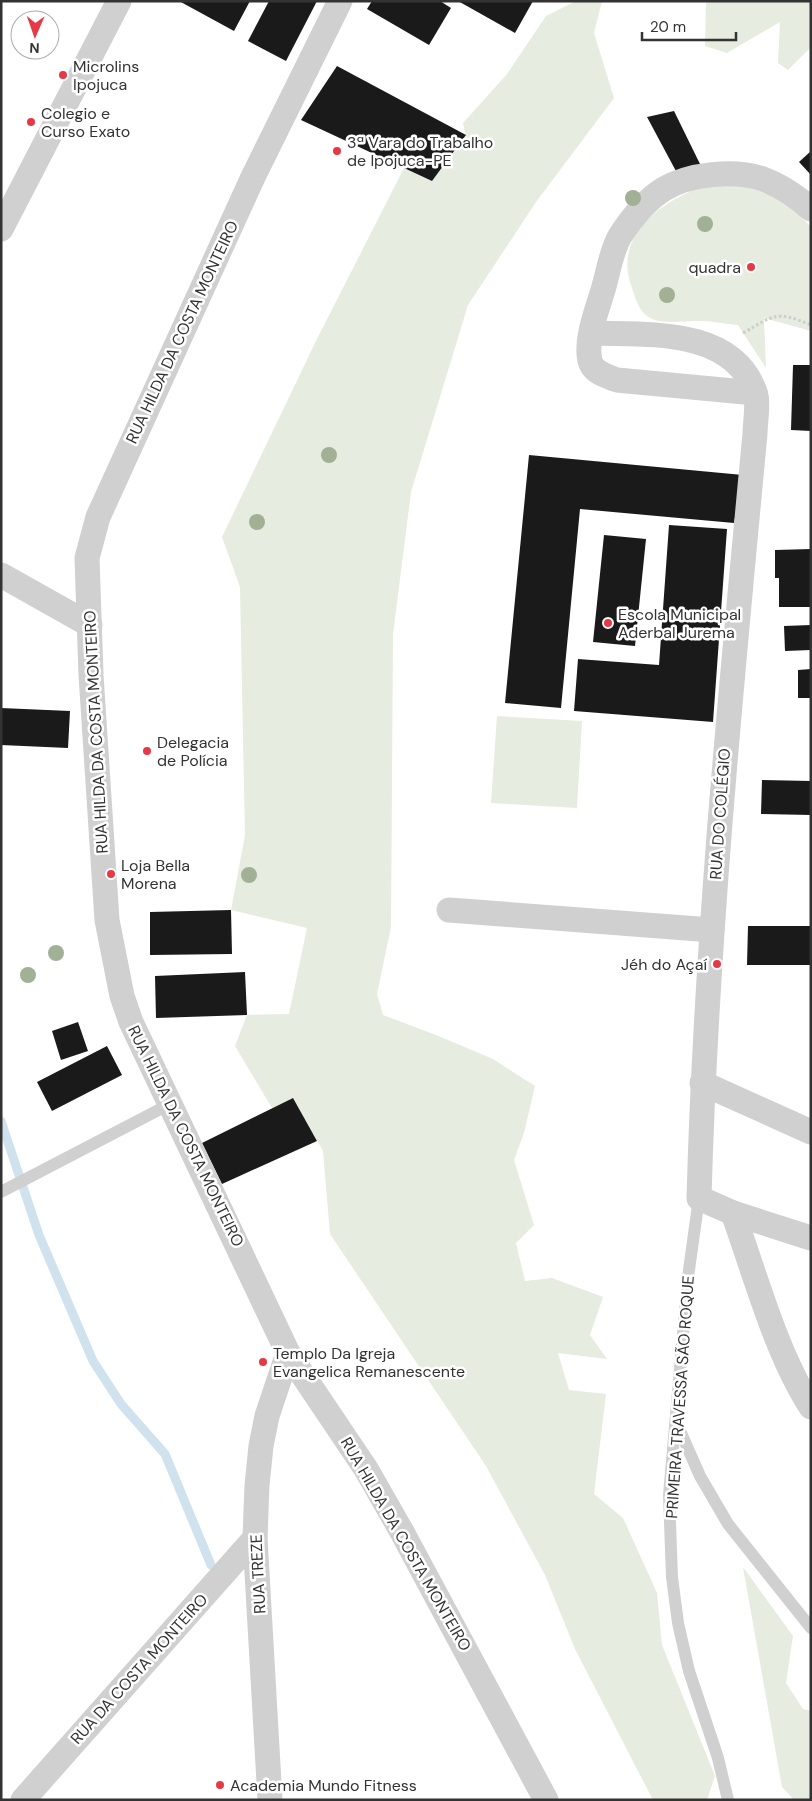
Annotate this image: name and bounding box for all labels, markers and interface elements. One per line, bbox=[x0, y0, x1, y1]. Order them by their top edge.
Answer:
north arrow bbox=[10, 10, 60, 60]
scale bar bbox=[642, 10, 736, 42]
text: 20 m bbox=[650, 17, 686, 37]
text: N bbox=[29, 39, 40, 57]
place label: Microlins Ipojuca bbox=[73, 56, 139, 95]
marker: Microlins Ipojuca bbox=[57, 69, 69, 81]
place label: Colegio e Curso Exato bbox=[41, 103, 130, 142]
marker: Colegio e Curso Exato bbox=[25, 116, 37, 128]
place label: 3ª Vara do Trabalho de Ipojuca-PE bbox=[347, 132, 493, 171]
marker: 3ª Vara do Trabalho de Ipojuca-PE bbox=[331, 145, 343, 157]
street label: RUA HILDA DA COSTA MONTEIRO bbox=[121, 217, 243, 447]
place label: quadra bbox=[688, 257, 741, 278]
marker: quadra bbox=[745, 261, 757, 273]
place label: Escola Municipal Aderbal Jurema bbox=[618, 604, 741, 643]
street label: RUA HILDA DA COSTA MONTEIRO bbox=[79, 610, 113, 854]
marker: Escola Municipal Aderbal Jurema bbox=[602, 617, 614, 629]
place label: Delegacia de Polícia bbox=[157, 732, 229, 771]
marker: Delegacia de Polícia bbox=[141, 745, 153, 757]
street label: RUA DO COLÉGIO bbox=[705, 748, 735, 880]
place label: Loja Bella Morena bbox=[121, 855, 190, 894]
marker: Loja Bella Morena bbox=[105, 868, 117, 880]
place label: Jéh do Açaí bbox=[621, 954, 707, 975]
marker: Jéh do Açaí bbox=[711, 958, 723, 970]
street label: RUA HILDA DA COSTA MONTEIRO bbox=[123, 1022, 249, 1250]
street label: PRIMEIRA TRAVESSA SÃO ROQUE bbox=[661, 1275, 699, 1519]
place label: Templo Da Igreja Evangelica Remanescente bbox=[273, 1343, 465, 1382]
marker: Templo Da Igreja Evangelica Remanescente bbox=[257, 1356, 269, 1368]
street label: RUA HILDA DA COSTA MONTEIRO bbox=[336, 1433, 476, 1655]
street label: RUA TREZE bbox=[245, 1534, 271, 1614]
street label: RUA DA COSTA MONTEIRO bbox=[66, 1589, 212, 1749]
place label: Academia Mundo Fitness bbox=[230, 1775, 417, 1796]
marker: Academia Mundo Fitness bbox=[214, 1779, 226, 1791]

